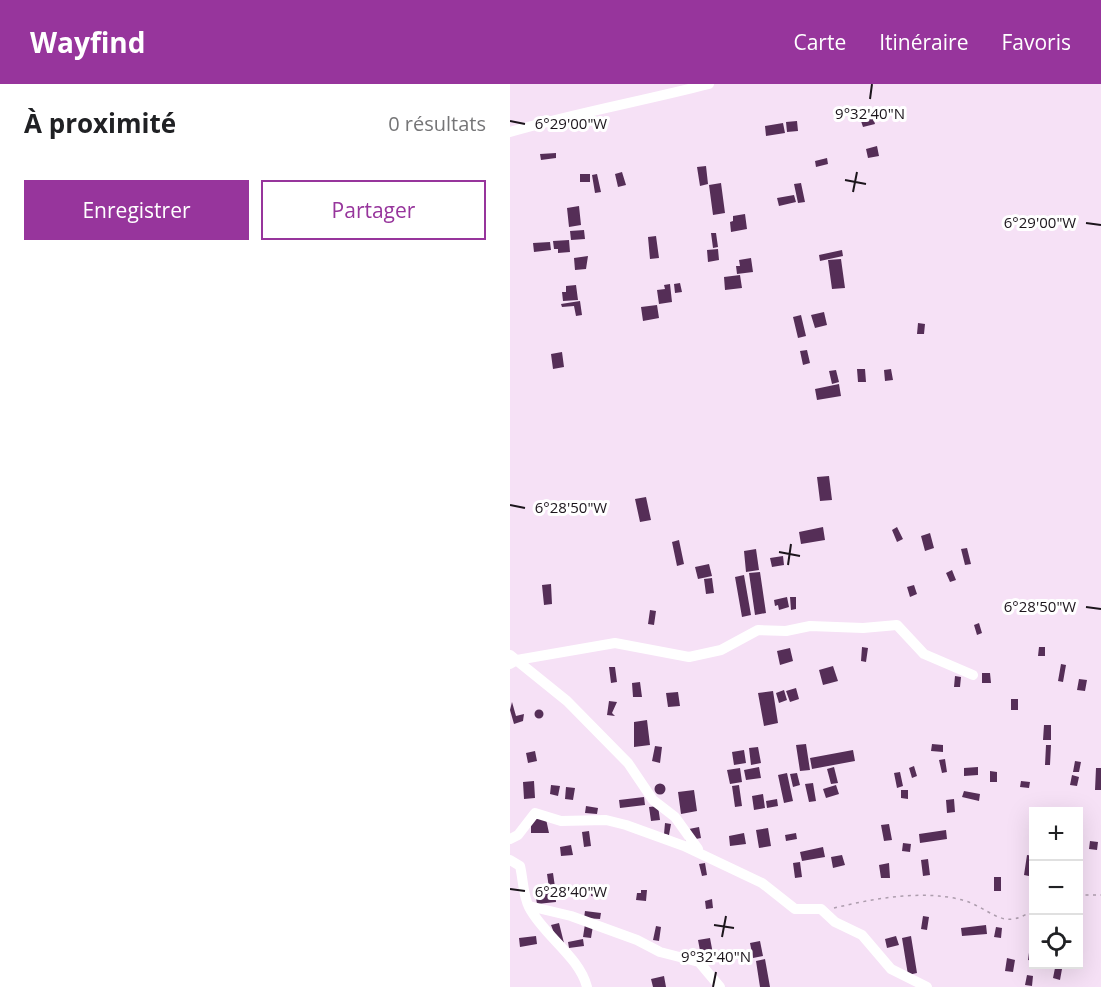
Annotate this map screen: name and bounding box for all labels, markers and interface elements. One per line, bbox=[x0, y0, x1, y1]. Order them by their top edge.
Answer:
text: Wayfind bbox=[30, 23, 145, 61]
text: Carte bbox=[793, 28, 846, 56]
text: Itinéraire bbox=[879, 28, 968, 56]
text: Favoris bbox=[1001, 28, 1071, 56]
text: 9°32'40"N bbox=[835, 103, 905, 123]
text: À proximité bbox=[24, 105, 176, 141]
text: 0 résultats bbox=[388, 110, 486, 137]
text: 6°29'00"W bbox=[535, 113, 607, 133]
button: Enregistrer bbox=[24, 180, 249, 240]
button: Partager bbox=[261, 180, 486, 240]
text: 6°29'00"W bbox=[1004, 212, 1076, 232]
text: 6°28'50"W bbox=[535, 497, 607, 517]
text: 6°28'50"W bbox=[1004, 596, 1076, 616]
map controls bbox=[1029, 807, 1083, 969]
button: + bbox=[1029, 807, 1083, 861]
button: − bbox=[1029, 861, 1083, 915]
text: 6°28'40"W bbox=[535, 881, 607, 901]
button: locate bbox=[1029, 915, 1083, 969]
text: 9°32'40"N bbox=[681, 946, 751, 966]

